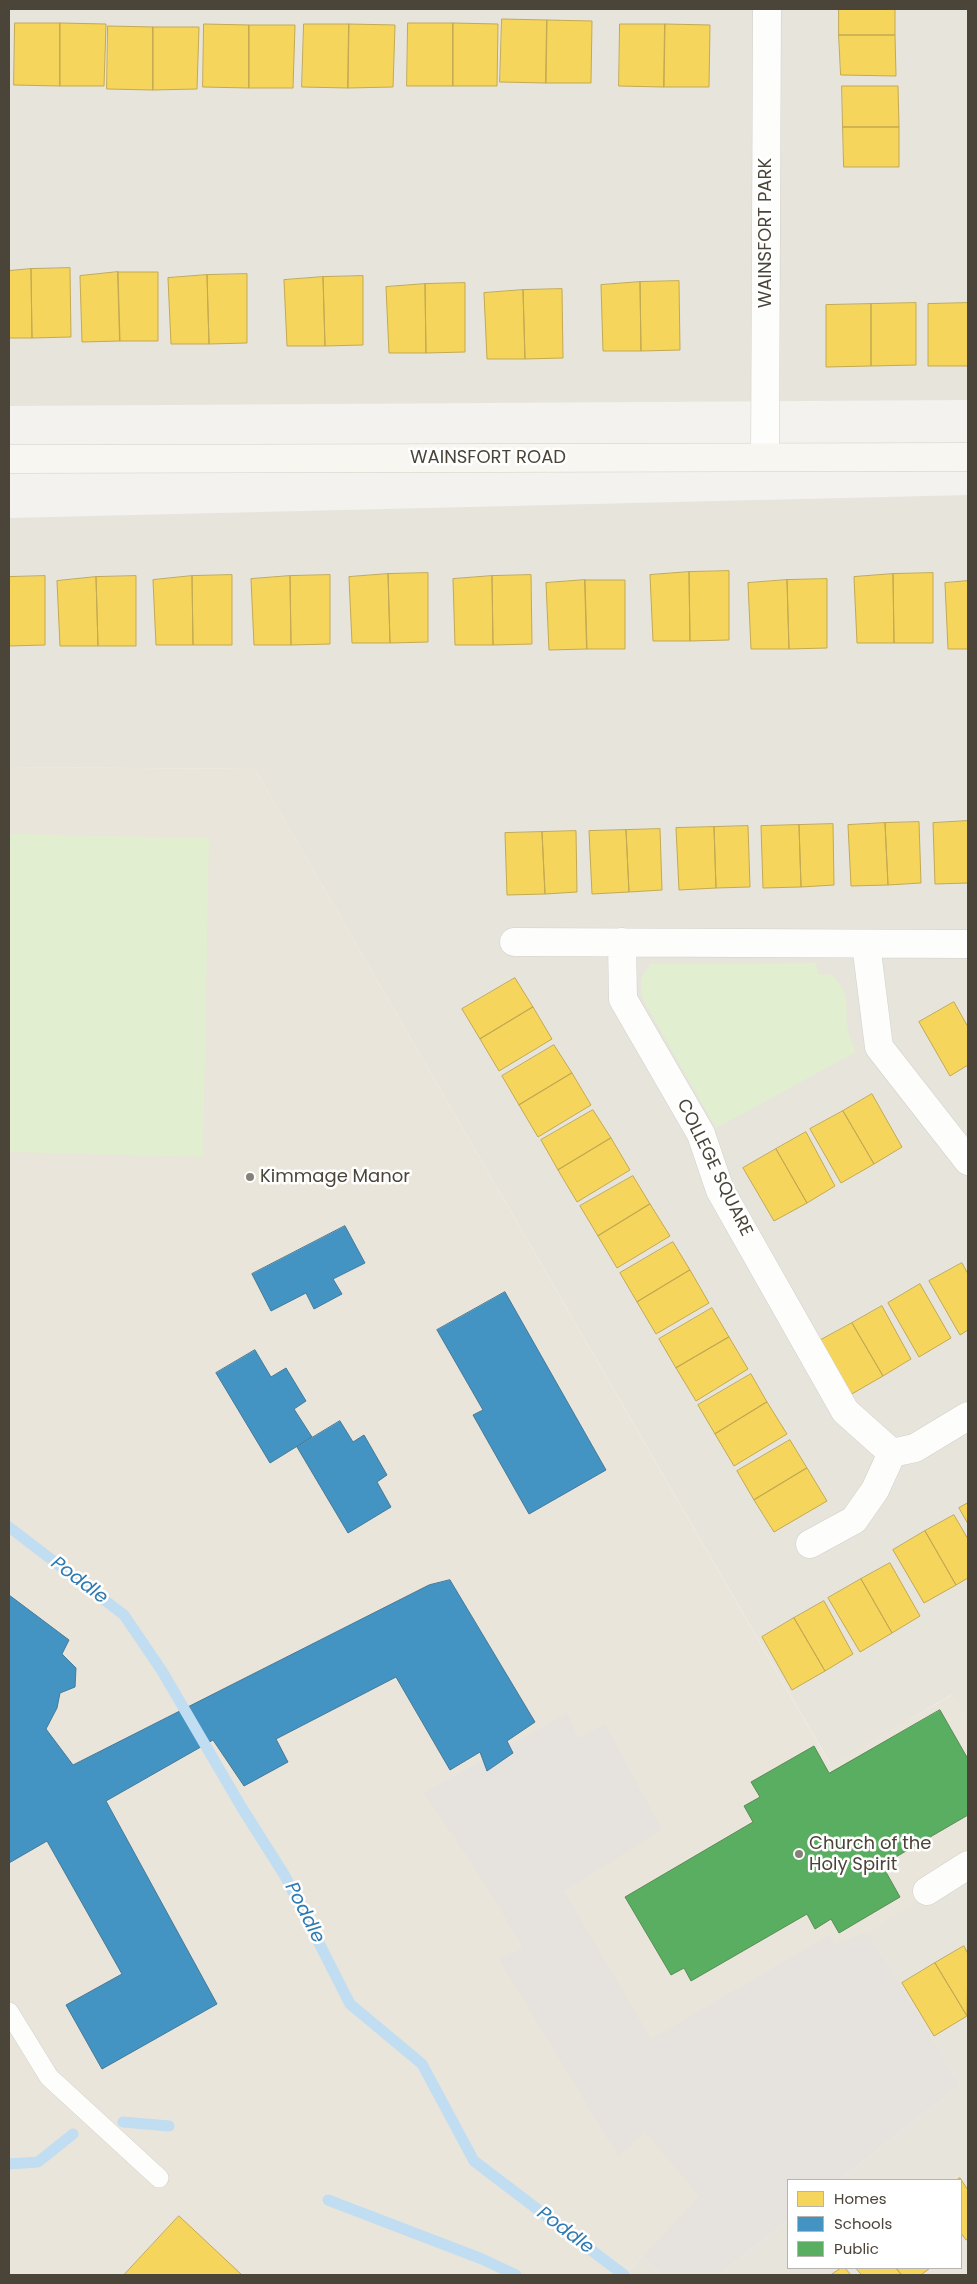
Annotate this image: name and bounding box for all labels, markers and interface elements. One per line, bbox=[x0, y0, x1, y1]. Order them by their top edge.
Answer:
street label: WAINSFORT PARK bbox=[755, 158, 777, 308]
street label: WAINSFORT ROAD bbox=[410, 447, 566, 469]
street label: COLLEGE SQUARE bbox=[671, 1096, 757, 1240]
place label: Kimmage Manor bbox=[260, 1166, 410, 1188]
marker: Kimmage Manor bbox=[244, 1171, 256, 1183]
water label: Poddle bbox=[46, 1552, 112, 1610]
place label: Church of the Holy Spirit bbox=[809, 1833, 931, 1876]
marker: Church of the Holy Spirit bbox=[793, 1848, 805, 1860]
water label: Poddle bbox=[279, 1879, 329, 1947]
legend bbox=[787, 2179, 962, 2269]
text: Homes bbox=[834, 2188, 887, 2209]
water label: Poddle bbox=[532, 2202, 598, 2260]
text: Schools bbox=[834, 2213, 892, 2234]
text: Public bbox=[834, 2238, 879, 2259]

